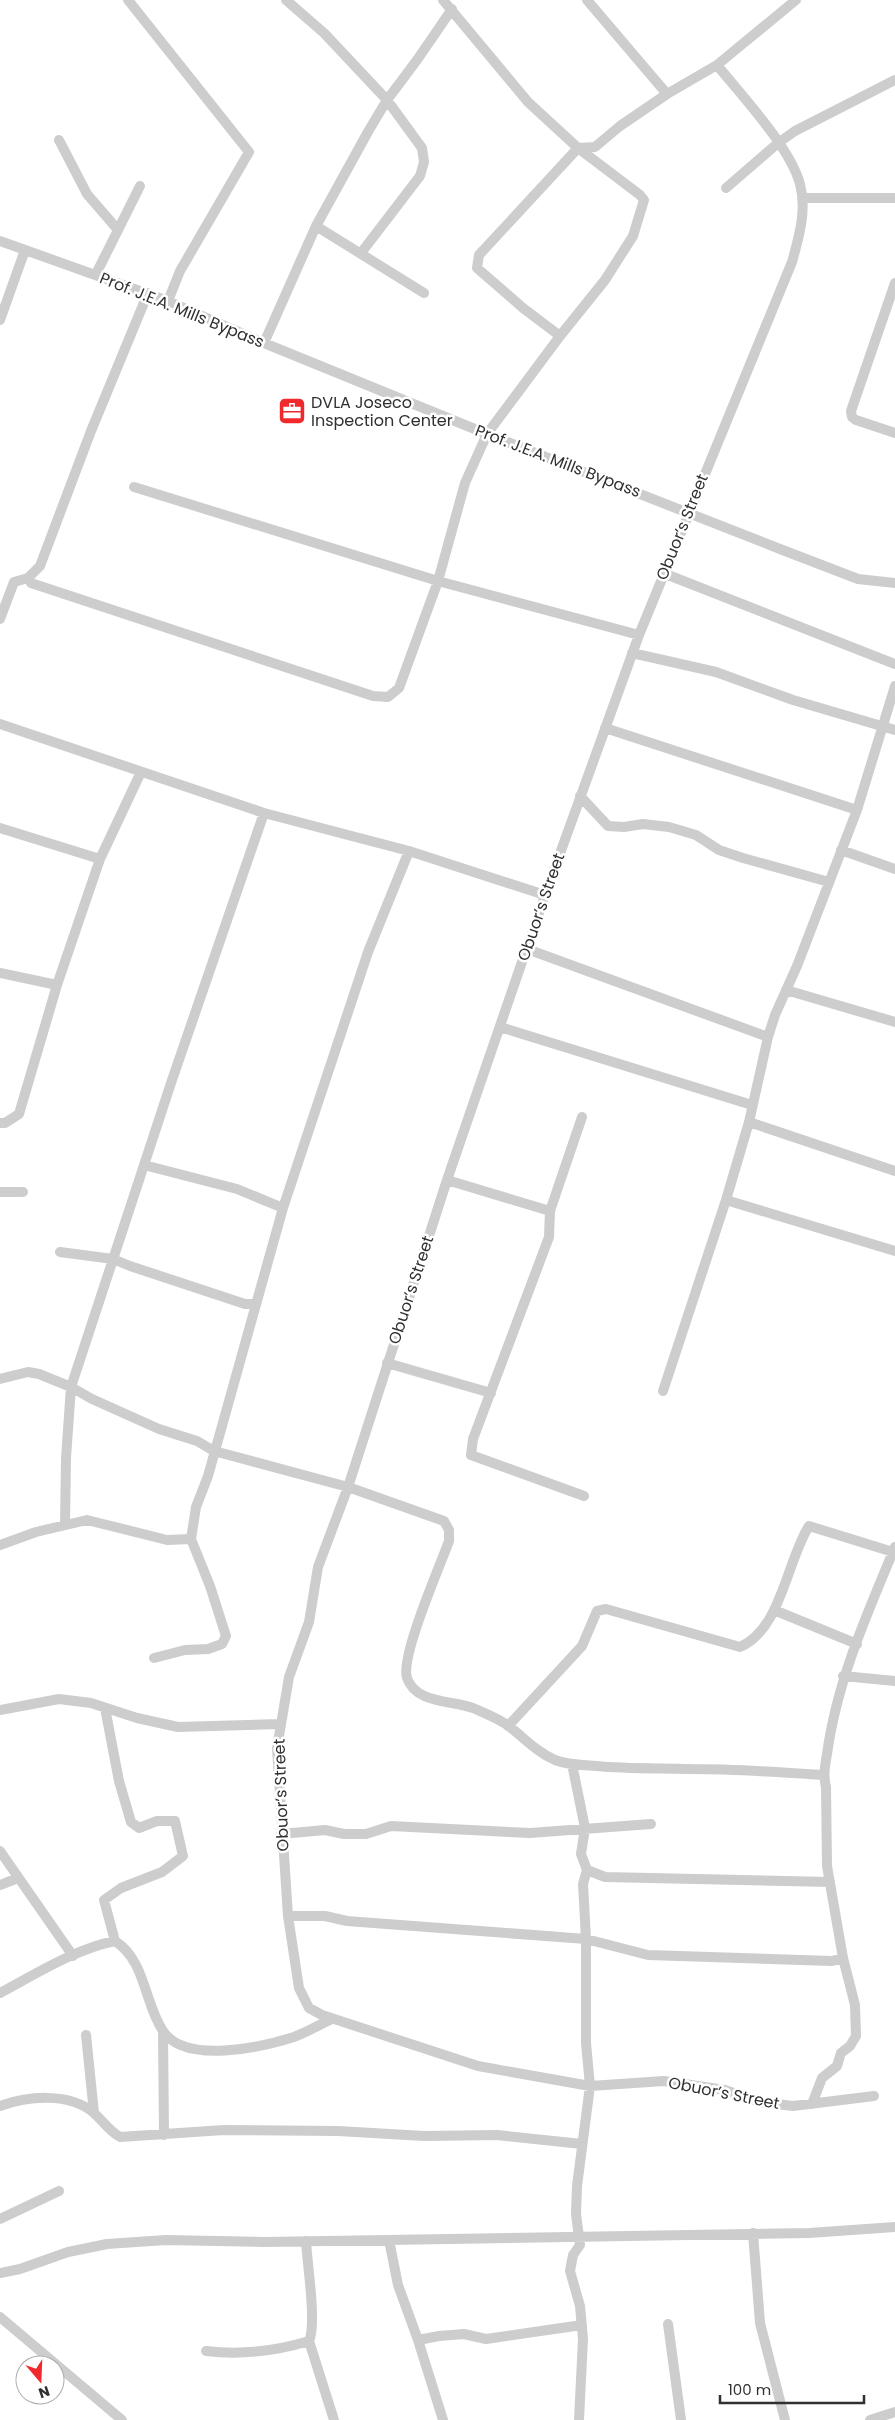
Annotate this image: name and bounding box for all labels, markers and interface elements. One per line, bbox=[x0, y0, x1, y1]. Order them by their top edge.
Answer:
street label: Prof. J.E.A. Mills Bypass bbox=[96, 266, 268, 354]
place label: DVLA Joseco Inspection Center bbox=[311, 391, 453, 432]
office icon: DVLA Joseco Inspection Center bbox=[277, 396, 307, 426]
street label: Prof. J.E.A. Mills Bypass bbox=[472, 419, 644, 503]
street label: Obuor’s Street bbox=[650, 470, 714, 584]
street label: Obuor’s Street bbox=[512, 850, 570, 964]
street label: Obuor’s Street bbox=[383, 1233, 439, 1347]
street label: Obuor’s Street bbox=[268, 1738, 294, 1852]
street label: Obuor’s Street bbox=[666, 2071, 782, 2115]
north arrow bbox=[15, 2355, 65, 2405]
scale bar bbox=[720, 2372, 864, 2404]
text: 100 m bbox=[728, 2379, 771, 2400]
text: N bbox=[36, 2381, 52, 2403]

